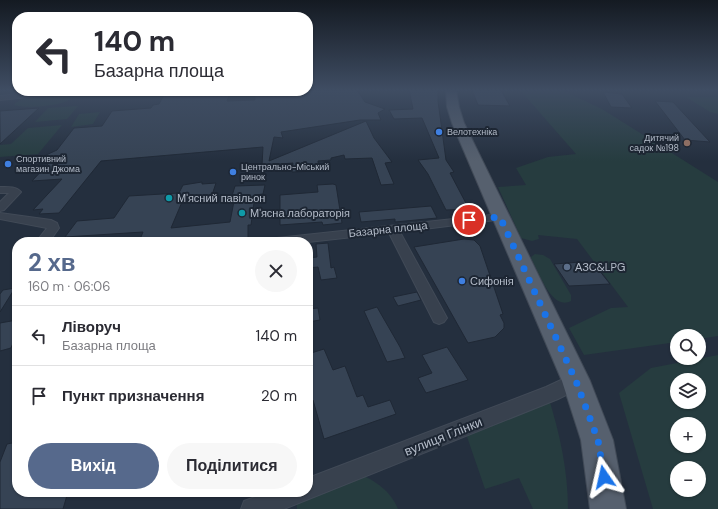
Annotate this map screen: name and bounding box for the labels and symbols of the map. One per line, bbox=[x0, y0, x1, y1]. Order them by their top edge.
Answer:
place label: Велотехніка bbox=[447, 126, 497, 138]
marker: Велотехніка bbox=[434, 127, 444, 137]
place label: Дитячий садок №198 bbox=[629, 132, 679, 154]
marker: Дитячий садок №198 bbox=[682, 138, 692, 148]
place label: Спортивний магазин Джома bbox=[16, 153, 80, 175]
marker: Спортивний магазин Джома bbox=[3, 159, 13, 169]
place label: Центрально-Міський ринок bbox=[241, 161, 329, 183]
marker: Центрально-Міський ринок bbox=[228, 167, 238, 177]
place label: М'ясний павільон bbox=[177, 191, 265, 205]
marker: М'ясний павільон bbox=[164, 193, 174, 203]
pin bbox=[452, 203, 486, 237]
place label: М'ясна лабораторія bbox=[250, 206, 350, 220]
marker: М'ясна лабораторія bbox=[237, 208, 247, 218]
street label: Базарна площа bbox=[348, 218, 429, 240]
place label: АЗС&LPG bbox=[575, 260, 625, 274]
marker: АЗС&LPG bbox=[562, 262, 572, 272]
place label: Сифонія bbox=[470, 274, 514, 288]
marker: Сифонія bbox=[457, 276, 467, 286]
street label: вулиця Глінки bbox=[402, 413, 485, 460]
position arrow bbox=[583, 456, 625, 498]

